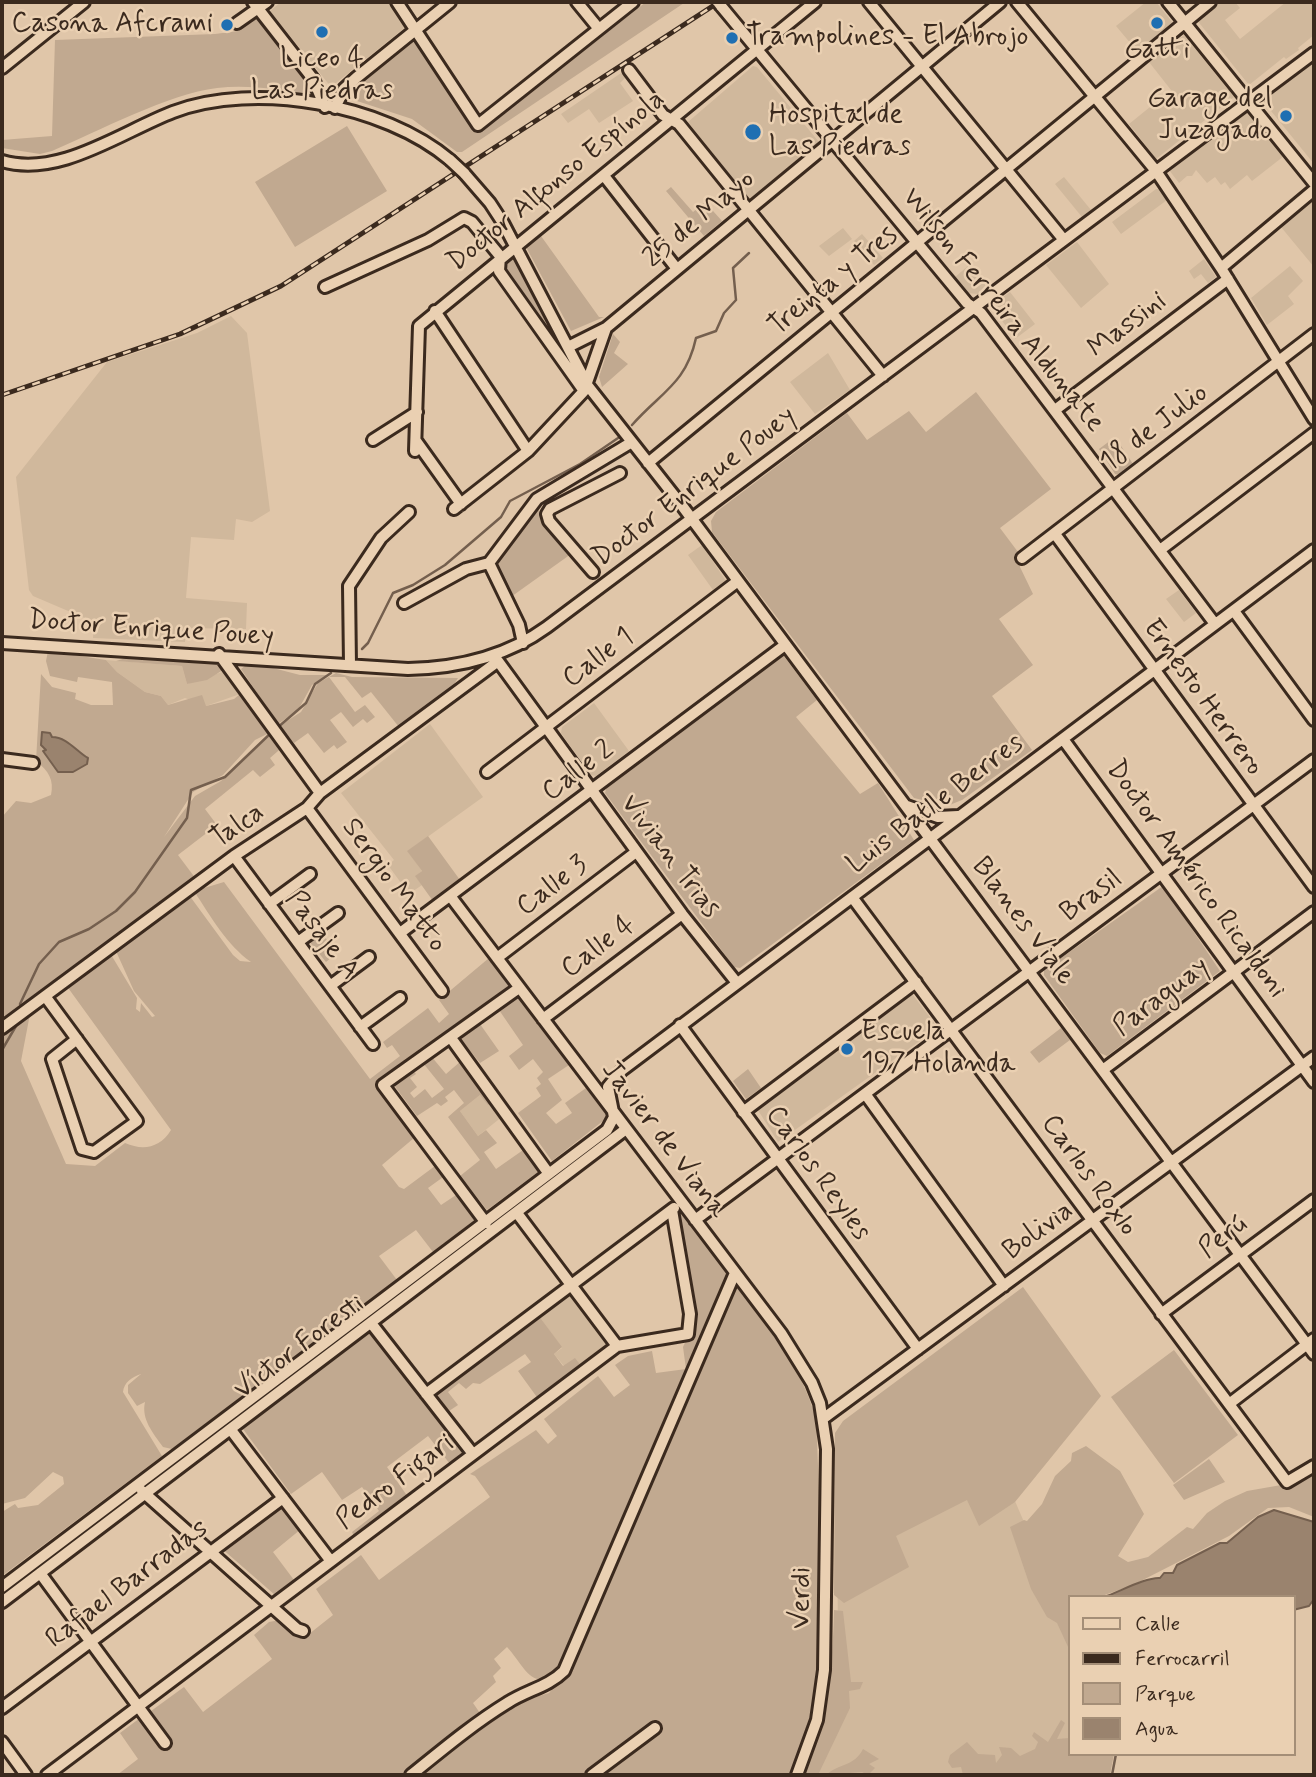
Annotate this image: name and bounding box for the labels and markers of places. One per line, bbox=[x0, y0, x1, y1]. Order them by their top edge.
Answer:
place label: Casona Afcrami bbox=[11, 8, 213, 42]
marker: Gatti bbox=[1149, 15, 1165, 31]
marker: Casona Afcrami bbox=[219, 17, 235, 33]
place label: Trampolines - El Abrojo bbox=[746, 21, 1028, 55]
marker: Liceo 4 Las Piedras bbox=[314, 24, 330, 40]
marker: Trampolines - El Abrojo bbox=[724, 30, 740, 46]
place label: Gatti bbox=[1124, 34, 1190, 68]
place label: Liceo 4 Las Piedras bbox=[251, 43, 393, 109]
place label: Garage del Juzagado bbox=[1147, 83, 1272, 149]
place label: Hospital de Las Piedras bbox=[769, 99, 911, 165]
marker: Garage del Juzagado bbox=[1278, 108, 1294, 124]
marker: Hospital de Las Piedras bbox=[743, 122, 763, 142]
place label: Escuela 197 Holanda bbox=[861, 1016, 1016, 1082]
marker: Escuela 197 Holanda bbox=[839, 1041, 855, 1057]

